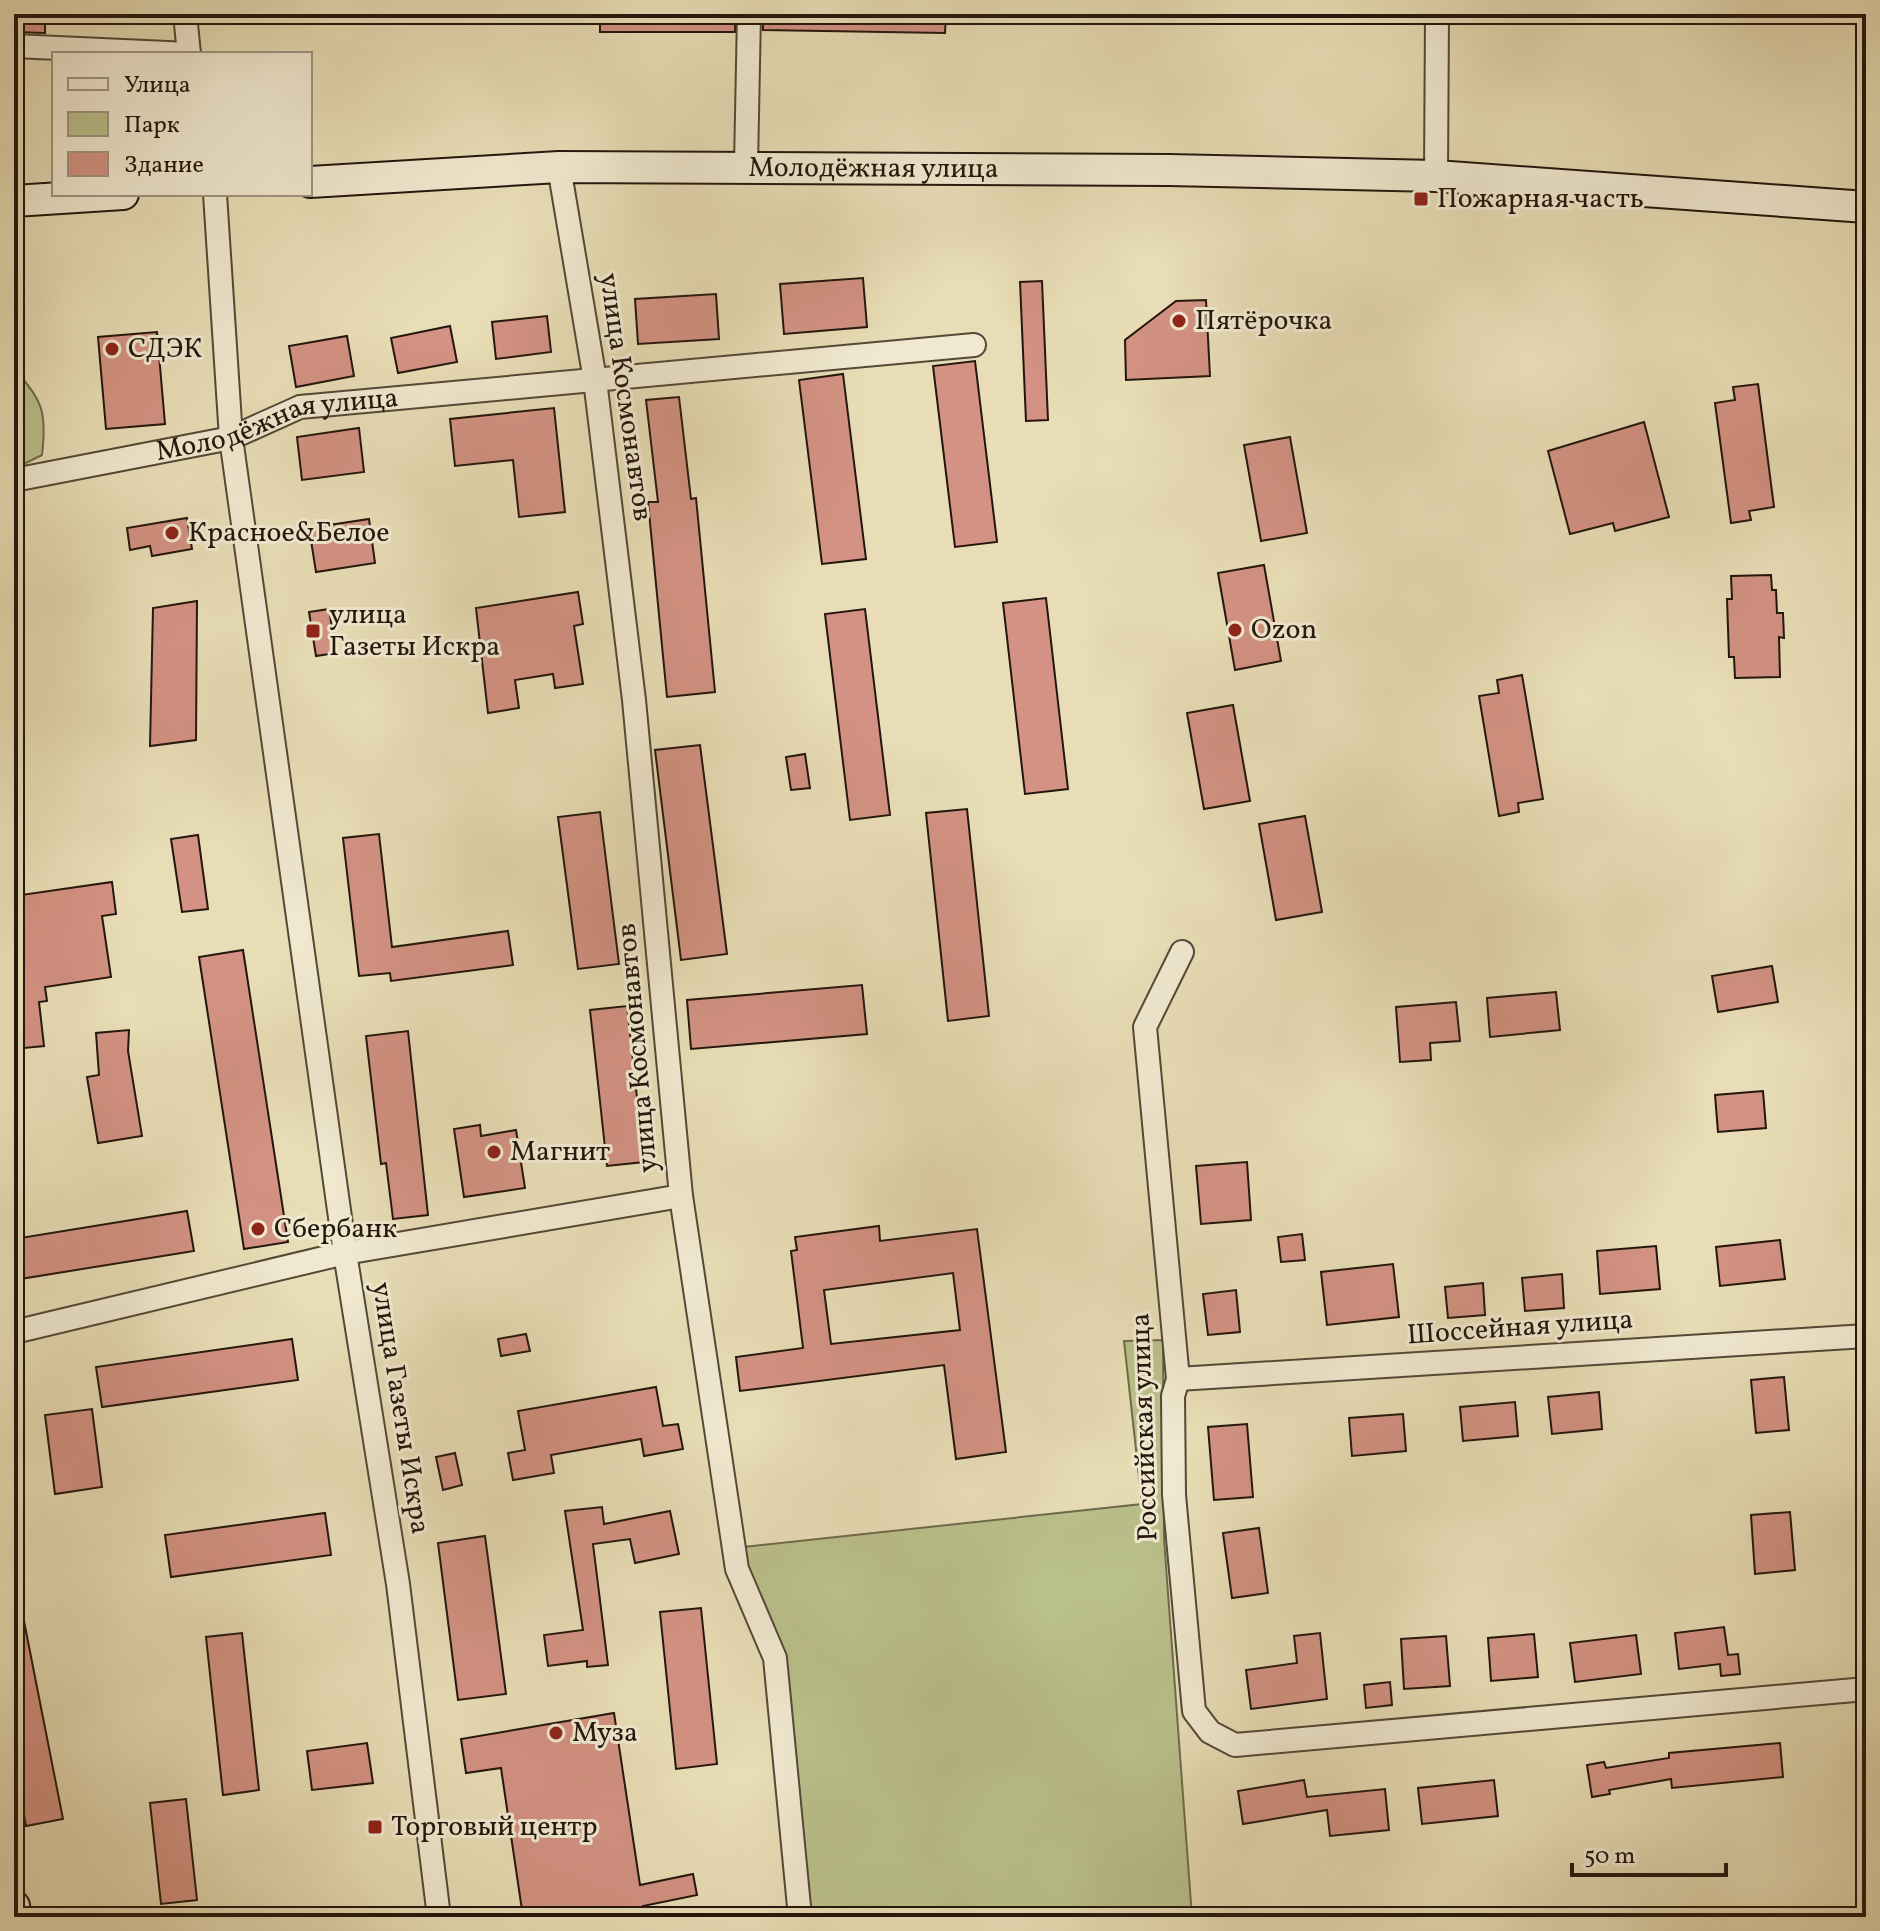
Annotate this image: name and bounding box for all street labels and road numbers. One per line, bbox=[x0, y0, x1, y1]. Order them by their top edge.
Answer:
street label: Молодёжная улица bbox=[748, 148, 999, 189]
street label: улица Космонавтов bbox=[588, 270, 662, 524]
street label: Молодёжная улица bbox=[152, 379, 400, 472]
street label: улица Космонавтов bbox=[608, 922, 668, 1174]
street label: улица Газеты Искра bbox=[361, 1279, 439, 1537]
street label: Шоссейная улица bbox=[1405, 1301, 1635, 1355]
street label: Российская улица bbox=[1122, 1312, 1168, 1542]

